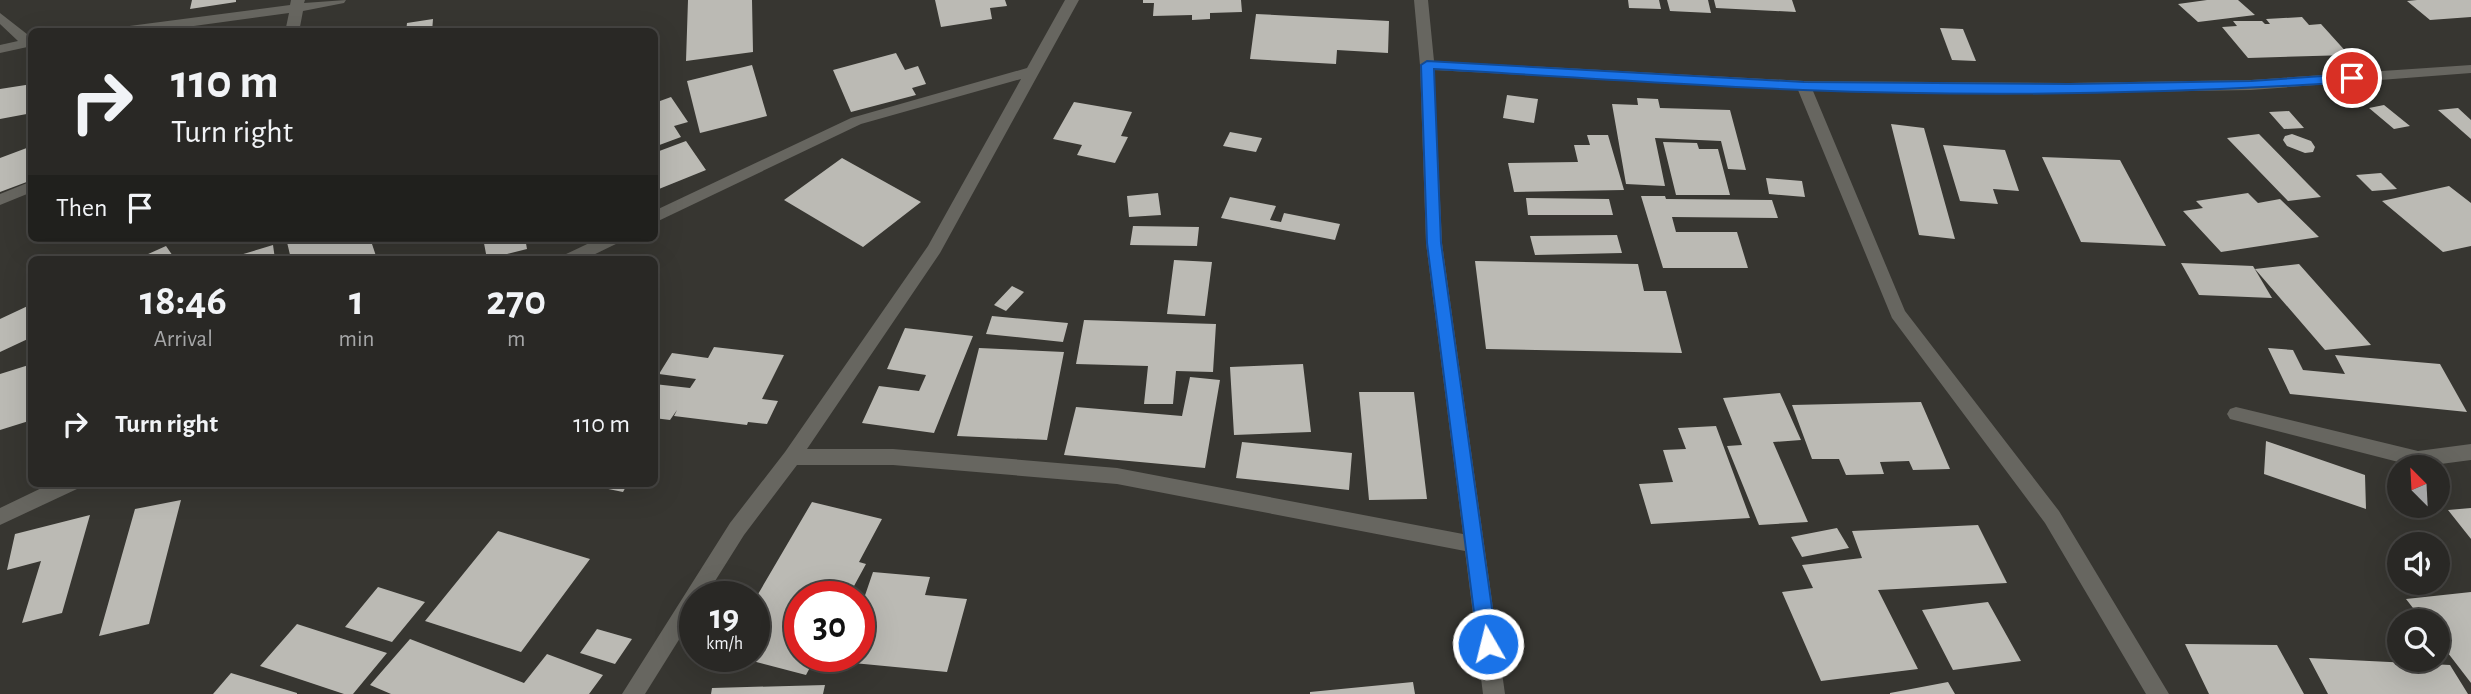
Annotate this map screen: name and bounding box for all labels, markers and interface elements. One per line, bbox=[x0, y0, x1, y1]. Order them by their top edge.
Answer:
pin bbox=[2322, 48, 2382, 108]
icon: right bbox=[56, 56, 147, 147]
text: 110 m bbox=[171, 58, 279, 107]
icon: arrive bbox=[2333, 59, 2371, 97]
text: Turn right bbox=[171, 116, 293, 148]
icon: arrive bbox=[121, 189, 159, 227]
text: Then bbox=[56, 195, 107, 221]
text: 18:46 bbox=[140, 280, 227, 322]
text: 1 bbox=[349, 280, 364, 322]
text: 270 bbox=[486, 280, 546, 322]
text: Arrival bbox=[154, 328, 213, 351]
text: min bbox=[339, 328, 374, 351]
text: m bbox=[507, 328, 525, 351]
icon: right bbox=[56, 405, 94, 443]
text: Turn right bbox=[115, 411, 218, 437]
text: 110 m bbox=[573, 411, 630, 437]
north arrow bbox=[2387, 455, 2450, 518]
map controls bbox=[2387, 455, 2450, 672]
button: sound bbox=[2387, 532, 2450, 595]
speed limit sign: 30 bbox=[784, 581, 875, 672]
text: 19 bbox=[710, 600, 739, 635]
position arrow bbox=[1451, 607, 1525, 681]
button: search bbox=[2387, 609, 2450, 672]
text: km/h bbox=[706, 635, 743, 653]

